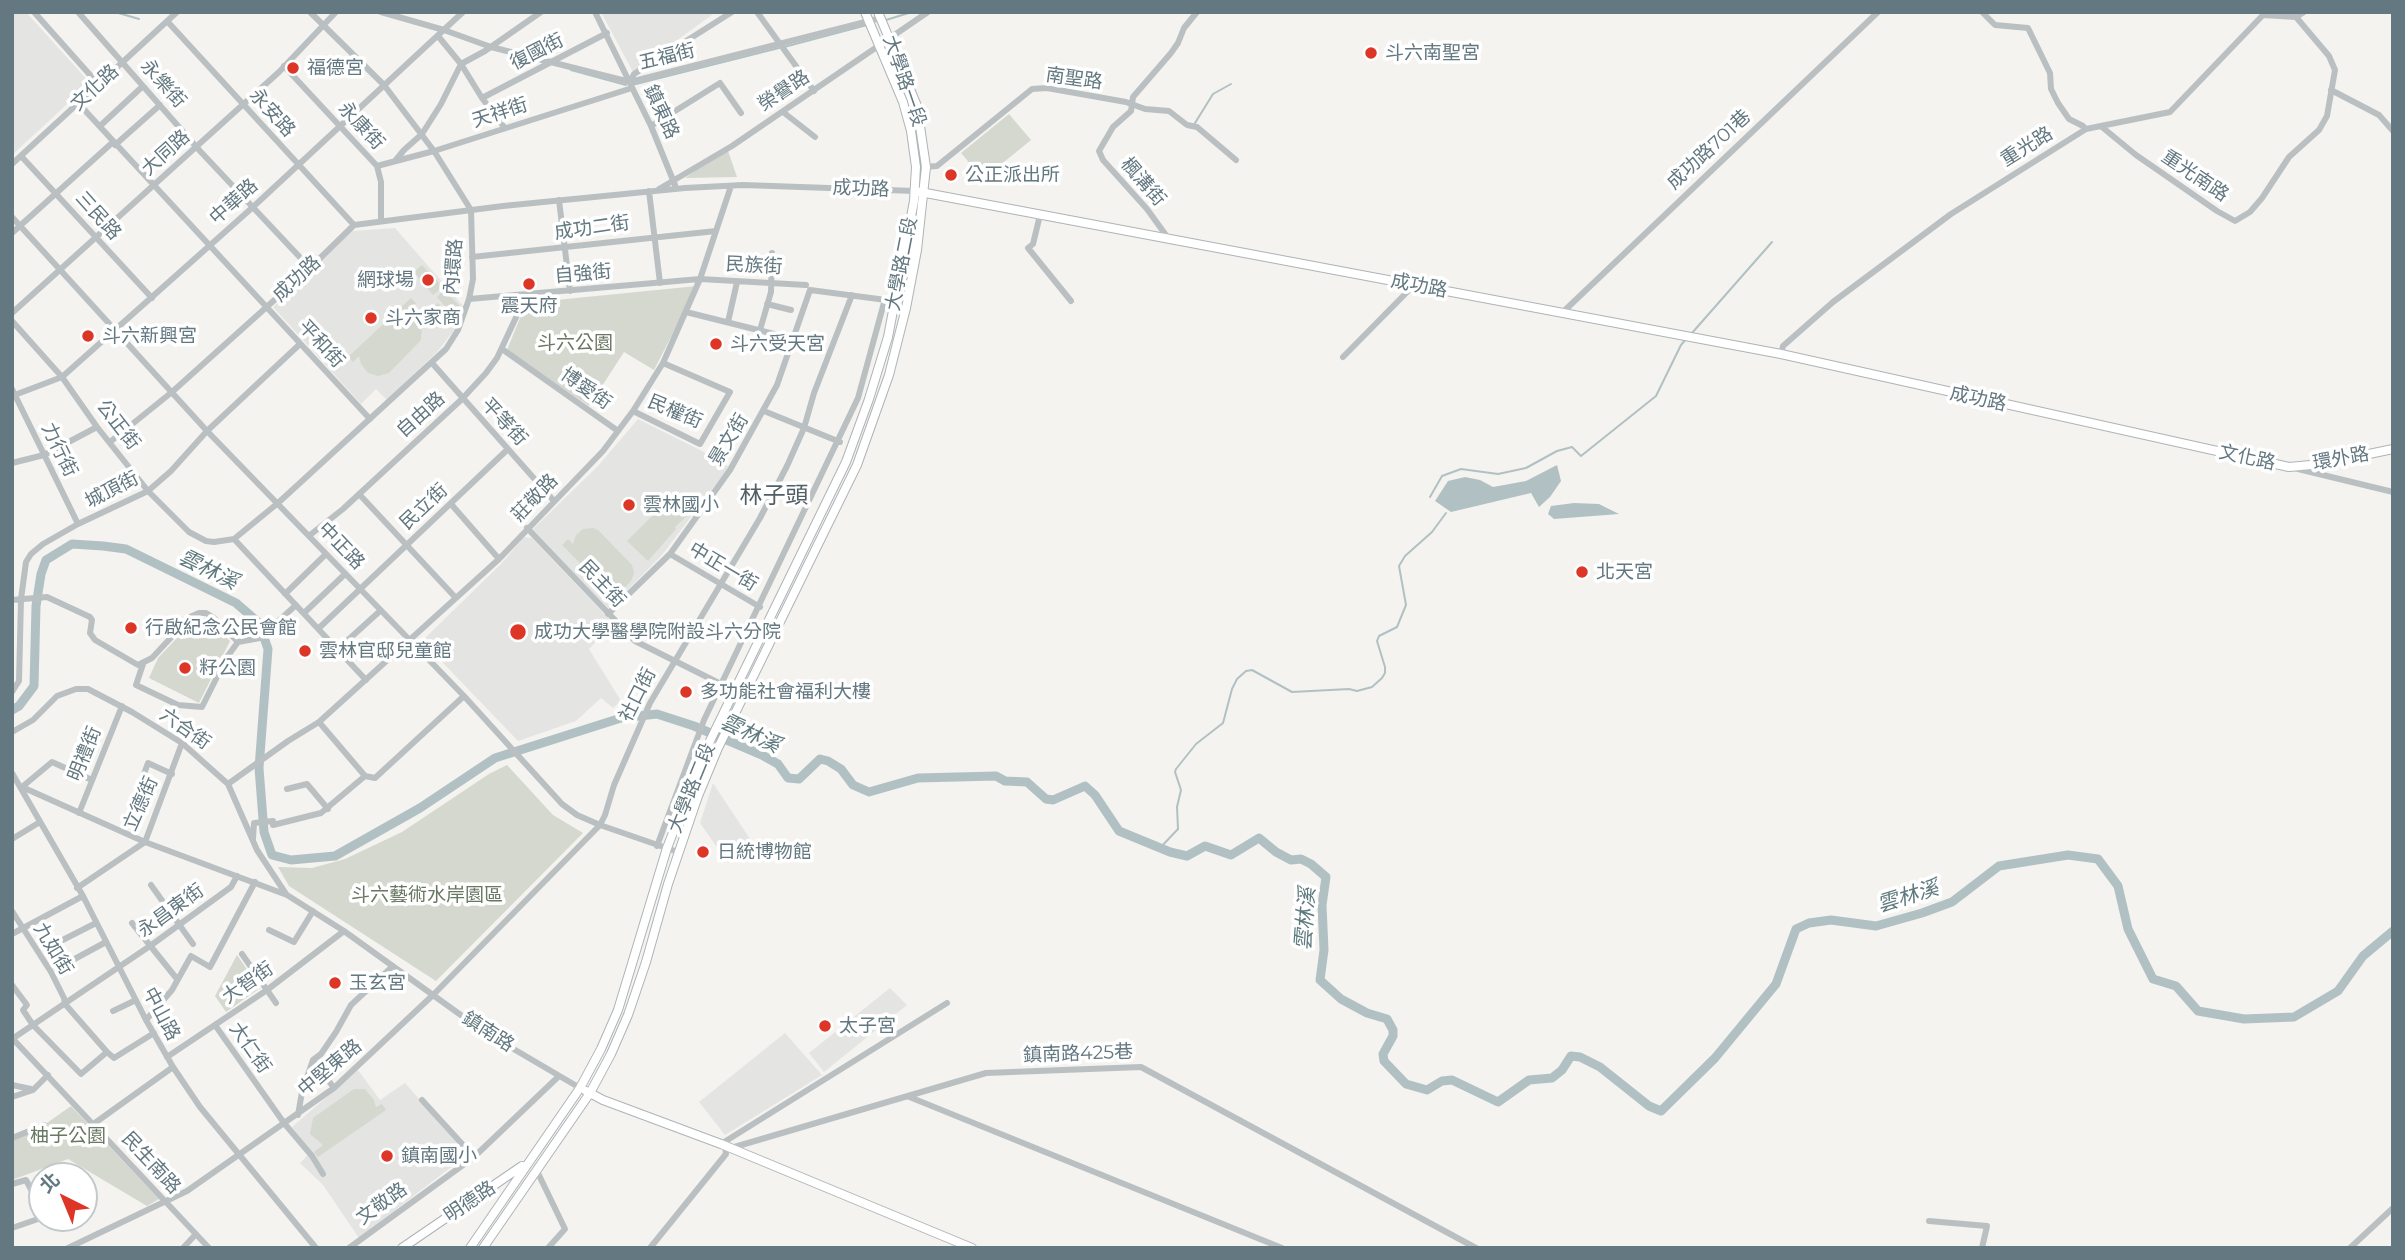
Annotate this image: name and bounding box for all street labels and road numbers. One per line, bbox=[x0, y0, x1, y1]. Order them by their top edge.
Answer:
street label: 復國街 bbox=[506, 29, 568, 75]
street label: 大學路一段 bbox=[878, 32, 930, 130]
street label: 五福街 bbox=[637, 39, 697, 75]
street label: 永樂街 bbox=[135, 55, 191, 113]
street label: 文化路 bbox=[66, 60, 124, 116]
street label: 南聖路 bbox=[1044, 64, 1104, 94]
street label: 榮譽路 bbox=[754, 66, 814, 116]
street label: 鎮東路 bbox=[639, 81, 683, 143]
street label: 永安路 bbox=[244, 84, 300, 142]
street label: 天祥街 bbox=[469, 93, 531, 133]
street label: 永康街 bbox=[333, 97, 389, 155]
street label: 成功路701巷 bbox=[1662, 105, 1756, 195]
street label: 重光路 bbox=[1997, 122, 2057, 172]
street label: 大同路 bbox=[137, 125, 195, 181]
street label: 重光南路 bbox=[2157, 145, 2233, 207]
street label: 楓溝街 bbox=[1116, 153, 1170, 211]
street label: 中華路 bbox=[205, 174, 263, 230]
street label: 成功路 bbox=[832, 177, 890, 201]
street label: 三民路 bbox=[70, 187, 126, 245]
street label: 成功二街 bbox=[553, 211, 631, 245]
street label: 大學路二段 bbox=[882, 215, 922, 313]
street label: 內環路 bbox=[441, 238, 467, 296]
street label: 成功路 bbox=[268, 251, 326, 307]
street label: 民族街 bbox=[725, 253, 783, 279]
street label: 自強街 bbox=[554, 260, 612, 288]
street label: 成功路 bbox=[1389, 269, 1449, 303]
street label: 平和街 bbox=[293, 315, 349, 373]
street label: 博愛街 bbox=[556, 363, 616, 415]
street label: 成功路 bbox=[1948, 382, 2008, 416]
street label: 自由路 bbox=[392, 387, 450, 443]
street label: 民權街 bbox=[644, 390, 706, 434]
street label: 平等街 bbox=[476, 393, 532, 451]
street label: 公正街 bbox=[91, 396, 145, 454]
street label: 景文街 bbox=[705, 410, 753, 470]
street label: 力行街 bbox=[36, 419, 82, 481]
street label: 文化路 bbox=[2217, 441, 2277, 475]
street label: 環外路 bbox=[2311, 443, 2371, 475]
street label: 城頂街 bbox=[81, 467, 143, 513]
street label: 莊敬路 bbox=[507, 470, 563, 526]
street label: 民立街 bbox=[395, 479, 453, 535]
street label: 中正路 bbox=[313, 518, 369, 574]
street label: 中正一街 bbox=[685, 538, 761, 596]
street label: 民主街 bbox=[574, 556, 630, 612]
street label: 社口街 bbox=[615, 664, 661, 726]
street label: 六合街 bbox=[155, 703, 215, 755]
street label: 明禮街 bbox=[64, 723, 106, 785]
street label: 大學路二段 bbox=[664, 740, 720, 836]
street label: 立德街 bbox=[119, 773, 163, 835]
street label: 永昌東街 bbox=[134, 879, 208, 943]
street label: 九如街 bbox=[29, 919, 77, 979]
street label: 大智街 bbox=[218, 957, 278, 1009]
street label: 中山路 bbox=[138, 983, 184, 1045]
street label: 鎮南路 bbox=[458, 1007, 518, 1057]
street label: 大仁街 bbox=[224, 1018, 276, 1078]
street label: 中堅東路 bbox=[294, 1035, 366, 1101]
street label: 鎮南路425巷 bbox=[1023, 1041, 1133, 1067]
street label: 民生南路 bbox=[117, 1127, 185, 1199]
street label: 明德路 bbox=[440, 1177, 500, 1227]
street label: 文敬路 bbox=[352, 1178, 412, 1230]

